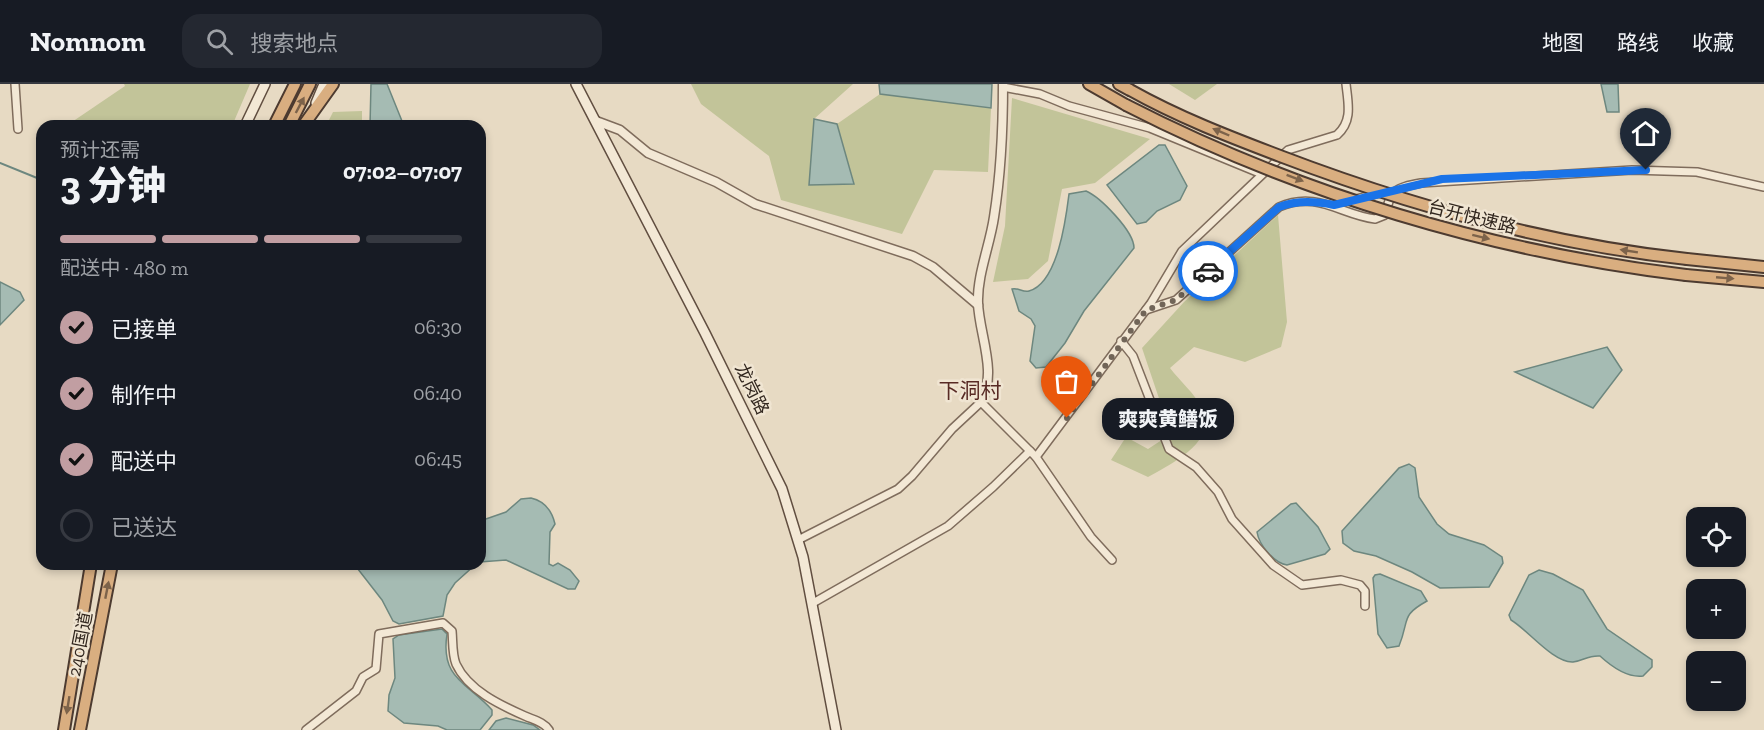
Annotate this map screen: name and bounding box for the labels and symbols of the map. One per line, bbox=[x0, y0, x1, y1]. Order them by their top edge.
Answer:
one-way arrow bbox=[295, 96, 305, 113]
pin bbox=[1620, 108, 1671, 170]
one-way arrow bbox=[1212, 127, 1230, 136]
one-way arrow bbox=[1286, 173, 1304, 183]
street label: 台开快速路 bbox=[1426, 195, 1518, 239]
one-way arrow bbox=[1472, 232, 1490, 242]
courier bbox=[1178, 241, 1238, 301]
one-way arrow bbox=[1619, 247, 1638, 256]
one-way arrow bbox=[1716, 273, 1735, 283]
pin bbox=[1041, 356, 1092, 418]
street label: 龙岗路 bbox=[730, 360, 774, 418]
district label: 下洞村 bbox=[939, 378, 1002, 403]
callout: 爽爽黄鳝饭 bbox=[1103, 397, 1235, 439]
one-way arrow bbox=[103, 580, 112, 599]
street label: 240国道 bbox=[63, 610, 97, 678]
one-way arrow bbox=[64, 695, 73, 714]

